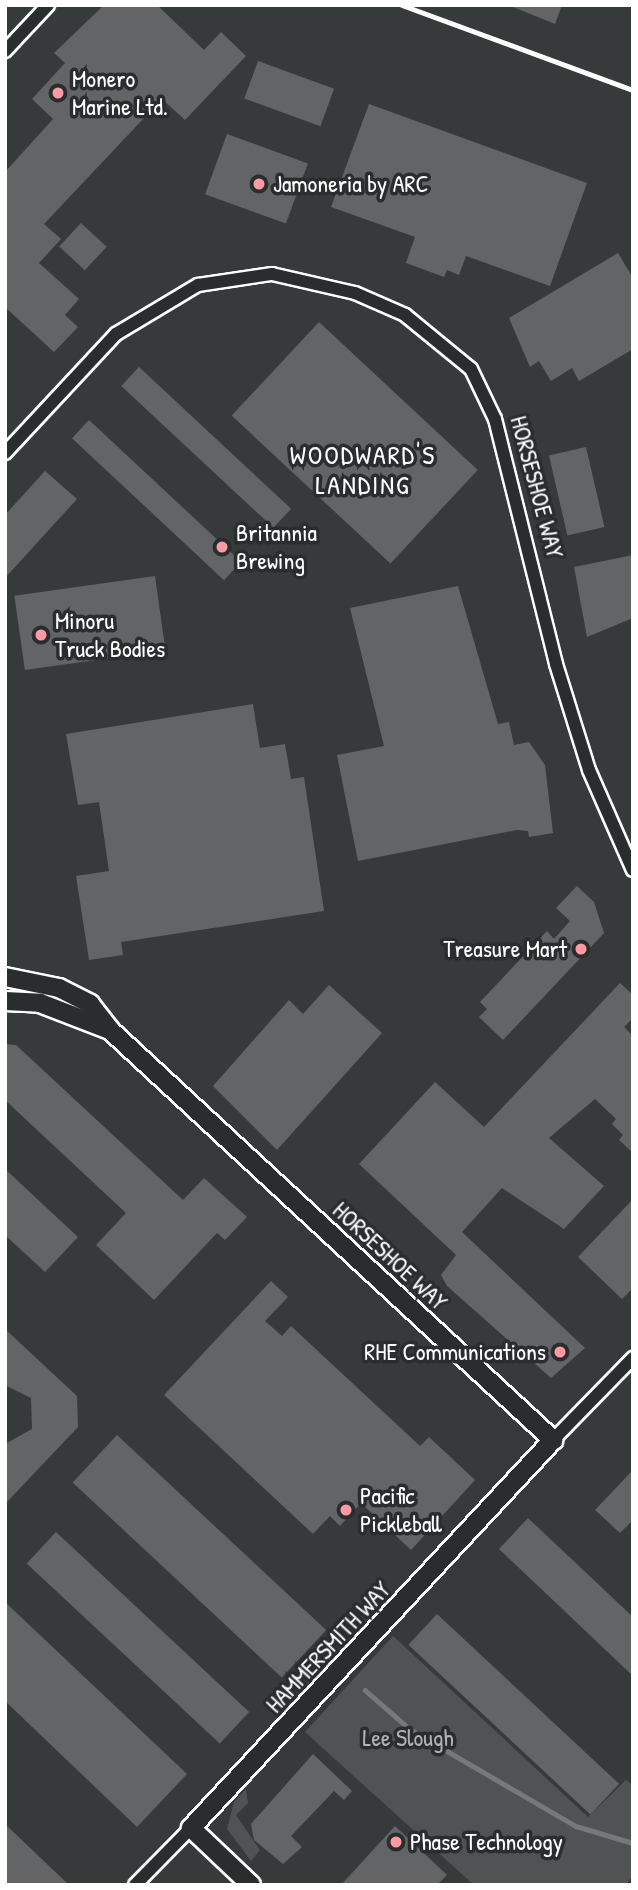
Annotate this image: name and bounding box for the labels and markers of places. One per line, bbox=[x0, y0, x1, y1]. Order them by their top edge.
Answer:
place label: Monero Marine Ltd. bbox=[72, 65, 168, 121]
marker: Monero Marine Ltd. bbox=[50, 85, 66, 101]
place label: Jamoneria by ARC bbox=[273, 170, 429, 198]
marker: Jamoneria by ARC bbox=[251, 176, 267, 192]
place label: Britannia Brewing bbox=[236, 519, 317, 575]
marker: Britannia Brewing bbox=[214, 539, 230, 555]
place label: Minoru Truck Bodies bbox=[55, 607, 165, 663]
marker: Minoru Truck Bodies bbox=[33, 627, 49, 643]
place label: Treasure Mart bbox=[443, 935, 567, 963]
marker: Treasure Mart bbox=[573, 941, 589, 957]
place label: RHE Communications bbox=[364, 1338, 546, 1366]
marker: RHE Communications bbox=[552, 1344, 568, 1360]
place label: Pacific Pickleball bbox=[360, 1482, 442, 1538]
marker: Pacific Pickleball bbox=[338, 1502, 354, 1518]
place label: Phase Technology bbox=[410, 1828, 563, 1856]
marker: Phase Technology bbox=[388, 1834, 404, 1850]

